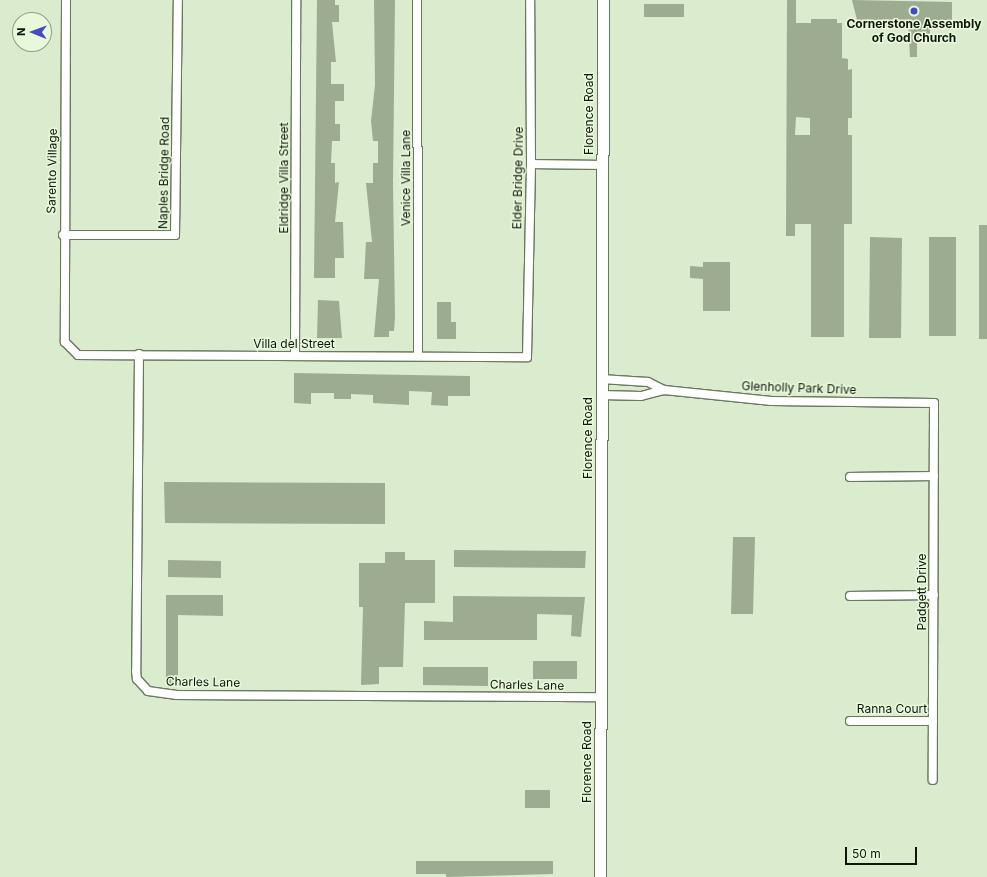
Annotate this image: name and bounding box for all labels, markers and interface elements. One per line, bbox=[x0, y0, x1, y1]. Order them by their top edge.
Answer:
marker: Cornerstone Assembly of God Church bbox=[909, 6, 919, 16]
north arrow bbox=[12, 12, 52, 52]
place label: Cornerstone Assembly of God Church bbox=[846, 17, 982, 45]
text: N bbox=[14, 27, 28, 36]
street label: Florence Road bbox=[582, 73, 596, 155]
street label: Naples Bridge Road bbox=[156, 117, 172, 229]
street label: Eldridge Villa Street bbox=[277, 122, 291, 234]
street label: Elder Bridge Drive bbox=[510, 127, 526, 229]
street label: Sarento Village bbox=[44, 128, 60, 214]
street label: Venice Villa Lane bbox=[399, 130, 413, 226]
street label: Villa del Street bbox=[253, 337, 335, 351]
street label: Glenholly Park Drive bbox=[741, 379, 857, 397]
street label: Florence Road bbox=[581, 397, 595, 479]
street label: Padgett Drive bbox=[915, 554, 929, 630]
street label: Charles Lane bbox=[166, 674, 240, 690]
street label: Charles Lane bbox=[490, 677, 564, 693]
street label: Ranna Court bbox=[857, 702, 927, 716]
street label: Florence Road bbox=[580, 721, 594, 803]
scale bar bbox=[847, 839, 919, 865]
text: 50 m bbox=[852, 846, 881, 861]

